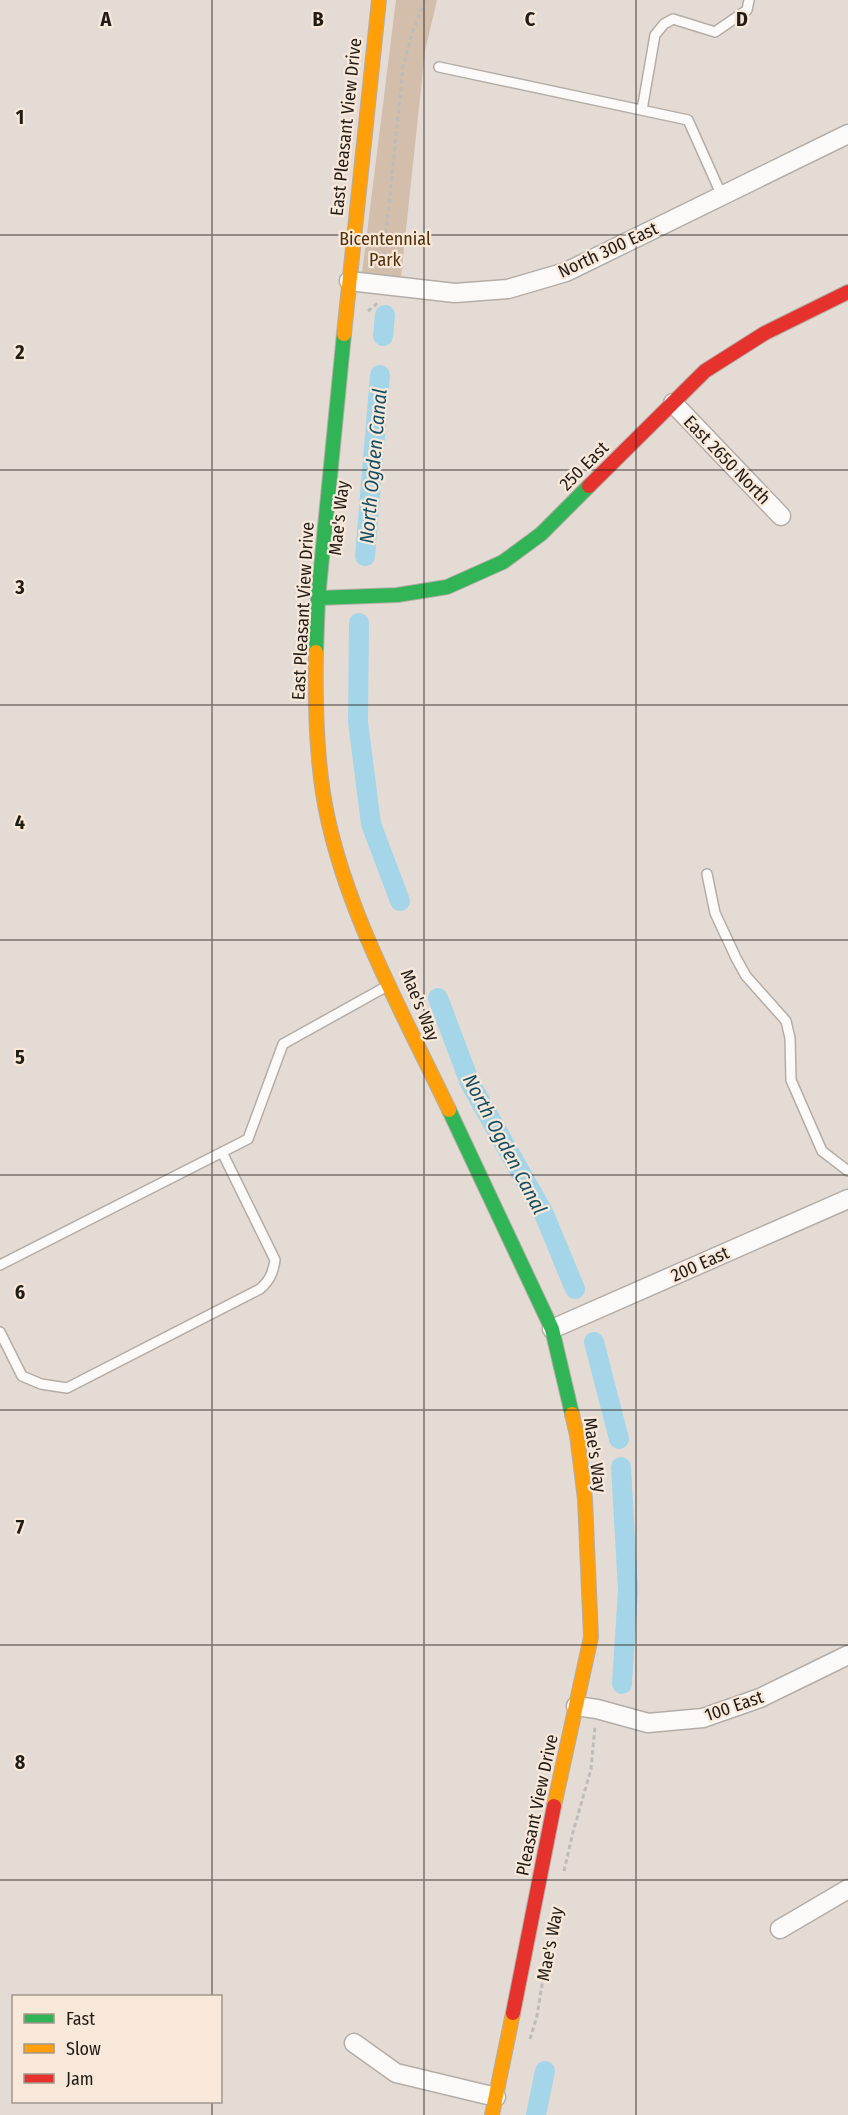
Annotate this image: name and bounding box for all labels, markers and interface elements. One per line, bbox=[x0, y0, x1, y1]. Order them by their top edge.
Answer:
text: A bbox=[100, 7, 113, 31]
text: B bbox=[312, 7, 324, 31]
text: C bbox=[525, 7, 536, 31]
text: D bbox=[736, 7, 748, 31]
street label: East Pleasant View Drive bbox=[326, 37, 366, 217]
text: 1 bbox=[16, 105, 24, 129]
street label: North 300 East bbox=[554, 217, 662, 283]
park label: Bicentennial Park bbox=[339, 228, 431, 271]
text: 2 bbox=[14, 340, 25, 364]
water label: North Ogden Canal bbox=[354, 388, 392, 544]
street label: East 2650 North bbox=[679, 411, 775, 509]
street label: 250 East bbox=[555, 437, 613, 495]
street label: Mae's Way bbox=[324, 479, 354, 557]
street label: East Pleasant View Drive bbox=[287, 521, 319, 701]
text: 3 bbox=[14, 575, 25, 599]
text: 4 bbox=[15, 810, 25, 834]
street label: Mae's Way bbox=[396, 966, 444, 1044]
text: 5 bbox=[15, 1045, 25, 1069]
water label: North Ogden Canal bbox=[458, 1070, 552, 1218]
street label: 200 East bbox=[667, 1241, 733, 1287]
text: 6 bbox=[15, 1280, 25, 1304]
street label: Mae's Way bbox=[579, 1416, 611, 1494]
text: 7 bbox=[16, 1515, 25, 1539]
street label: 100 East bbox=[702, 1686, 766, 1726]
street label: Pleasant View Drive bbox=[511, 1732, 563, 1878]
text: 8 bbox=[15, 1750, 26, 1774]
street label: Mae's Way bbox=[532, 1905, 568, 1983]
legend bbox=[12, 1995, 222, 2103]
text: Fast bbox=[66, 2008, 95, 2030]
text: Slow bbox=[66, 2038, 101, 2060]
text: Jam bbox=[66, 2068, 94, 2090]

